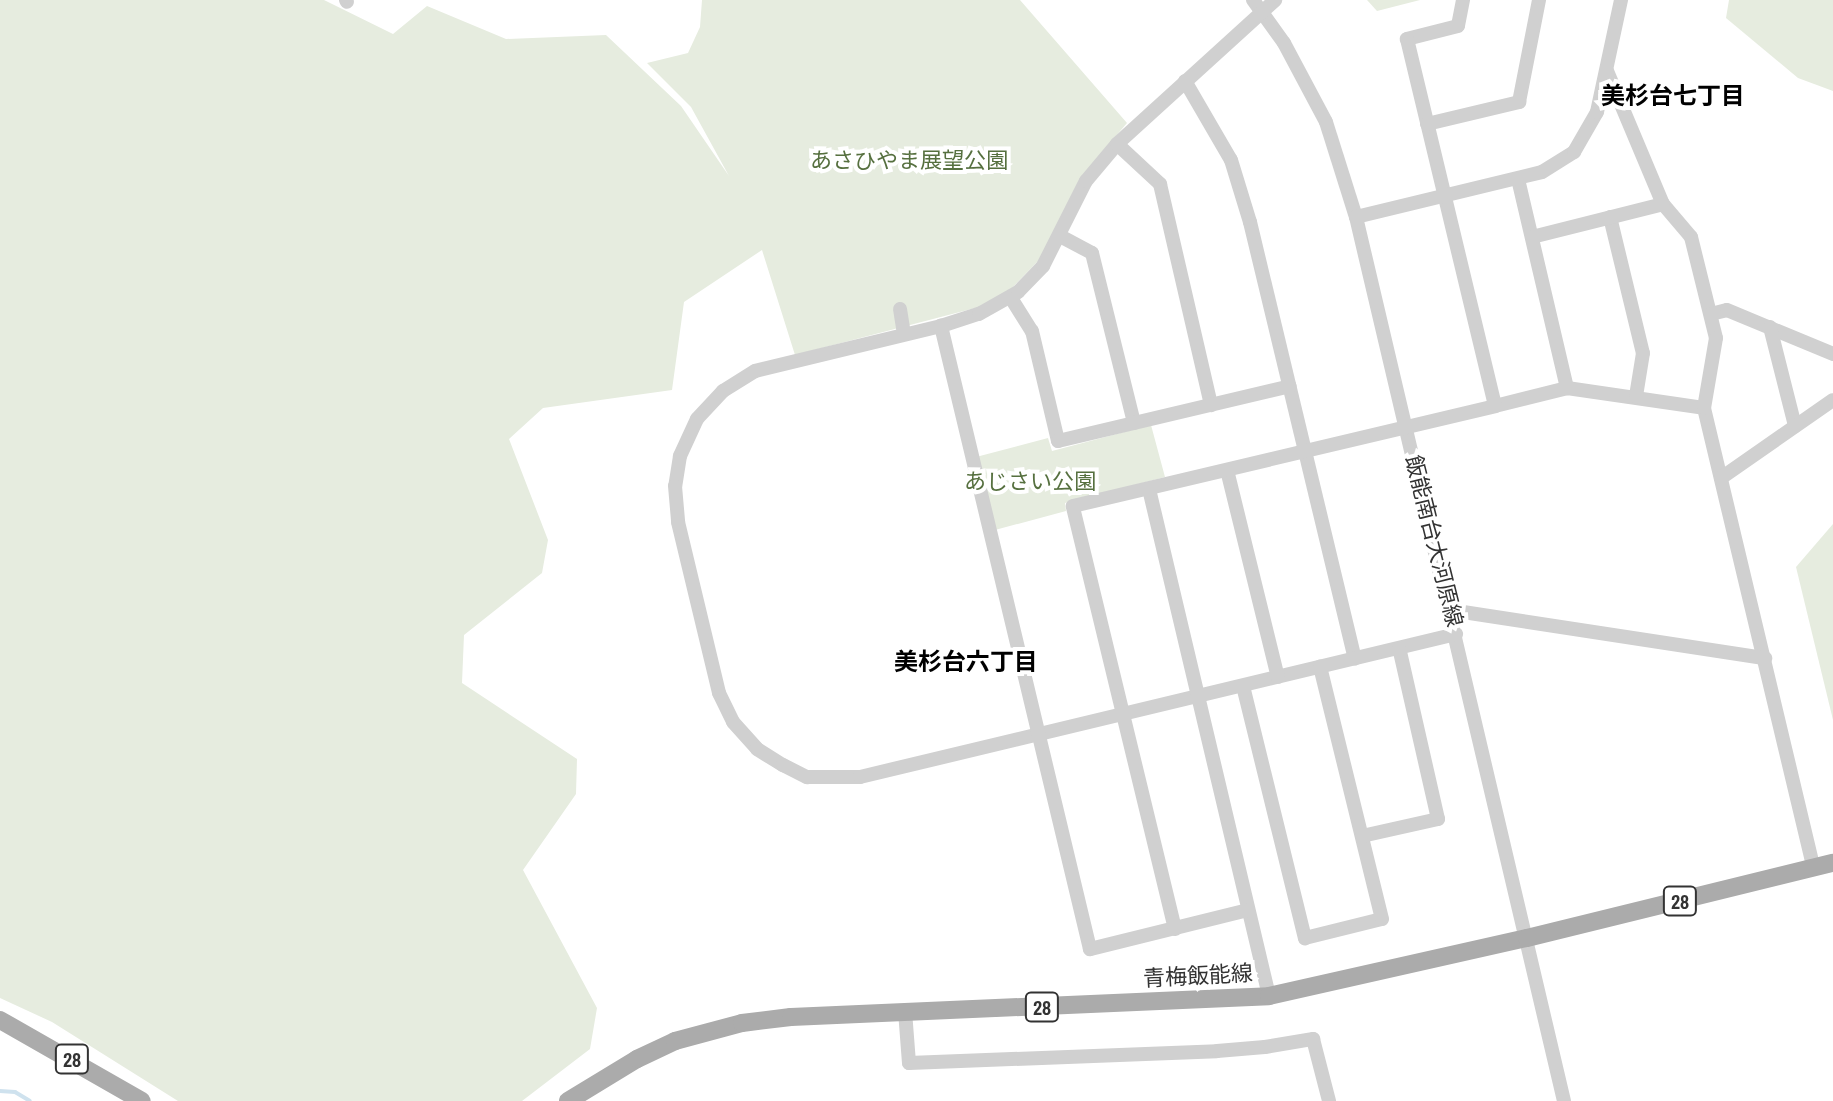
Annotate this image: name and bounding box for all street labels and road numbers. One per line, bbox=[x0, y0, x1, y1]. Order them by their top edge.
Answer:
street label: 飯能南台大河原線 bbox=[1400, 452, 1468, 630]
road number: 28 bbox=[1662, 885, 1698, 917]
street label: 青梅飯能線 bbox=[1142, 960, 1254, 992]
road number: 28 bbox=[1024, 991, 1060, 1023]
road number: 28 bbox=[54, 1043, 90, 1075]

